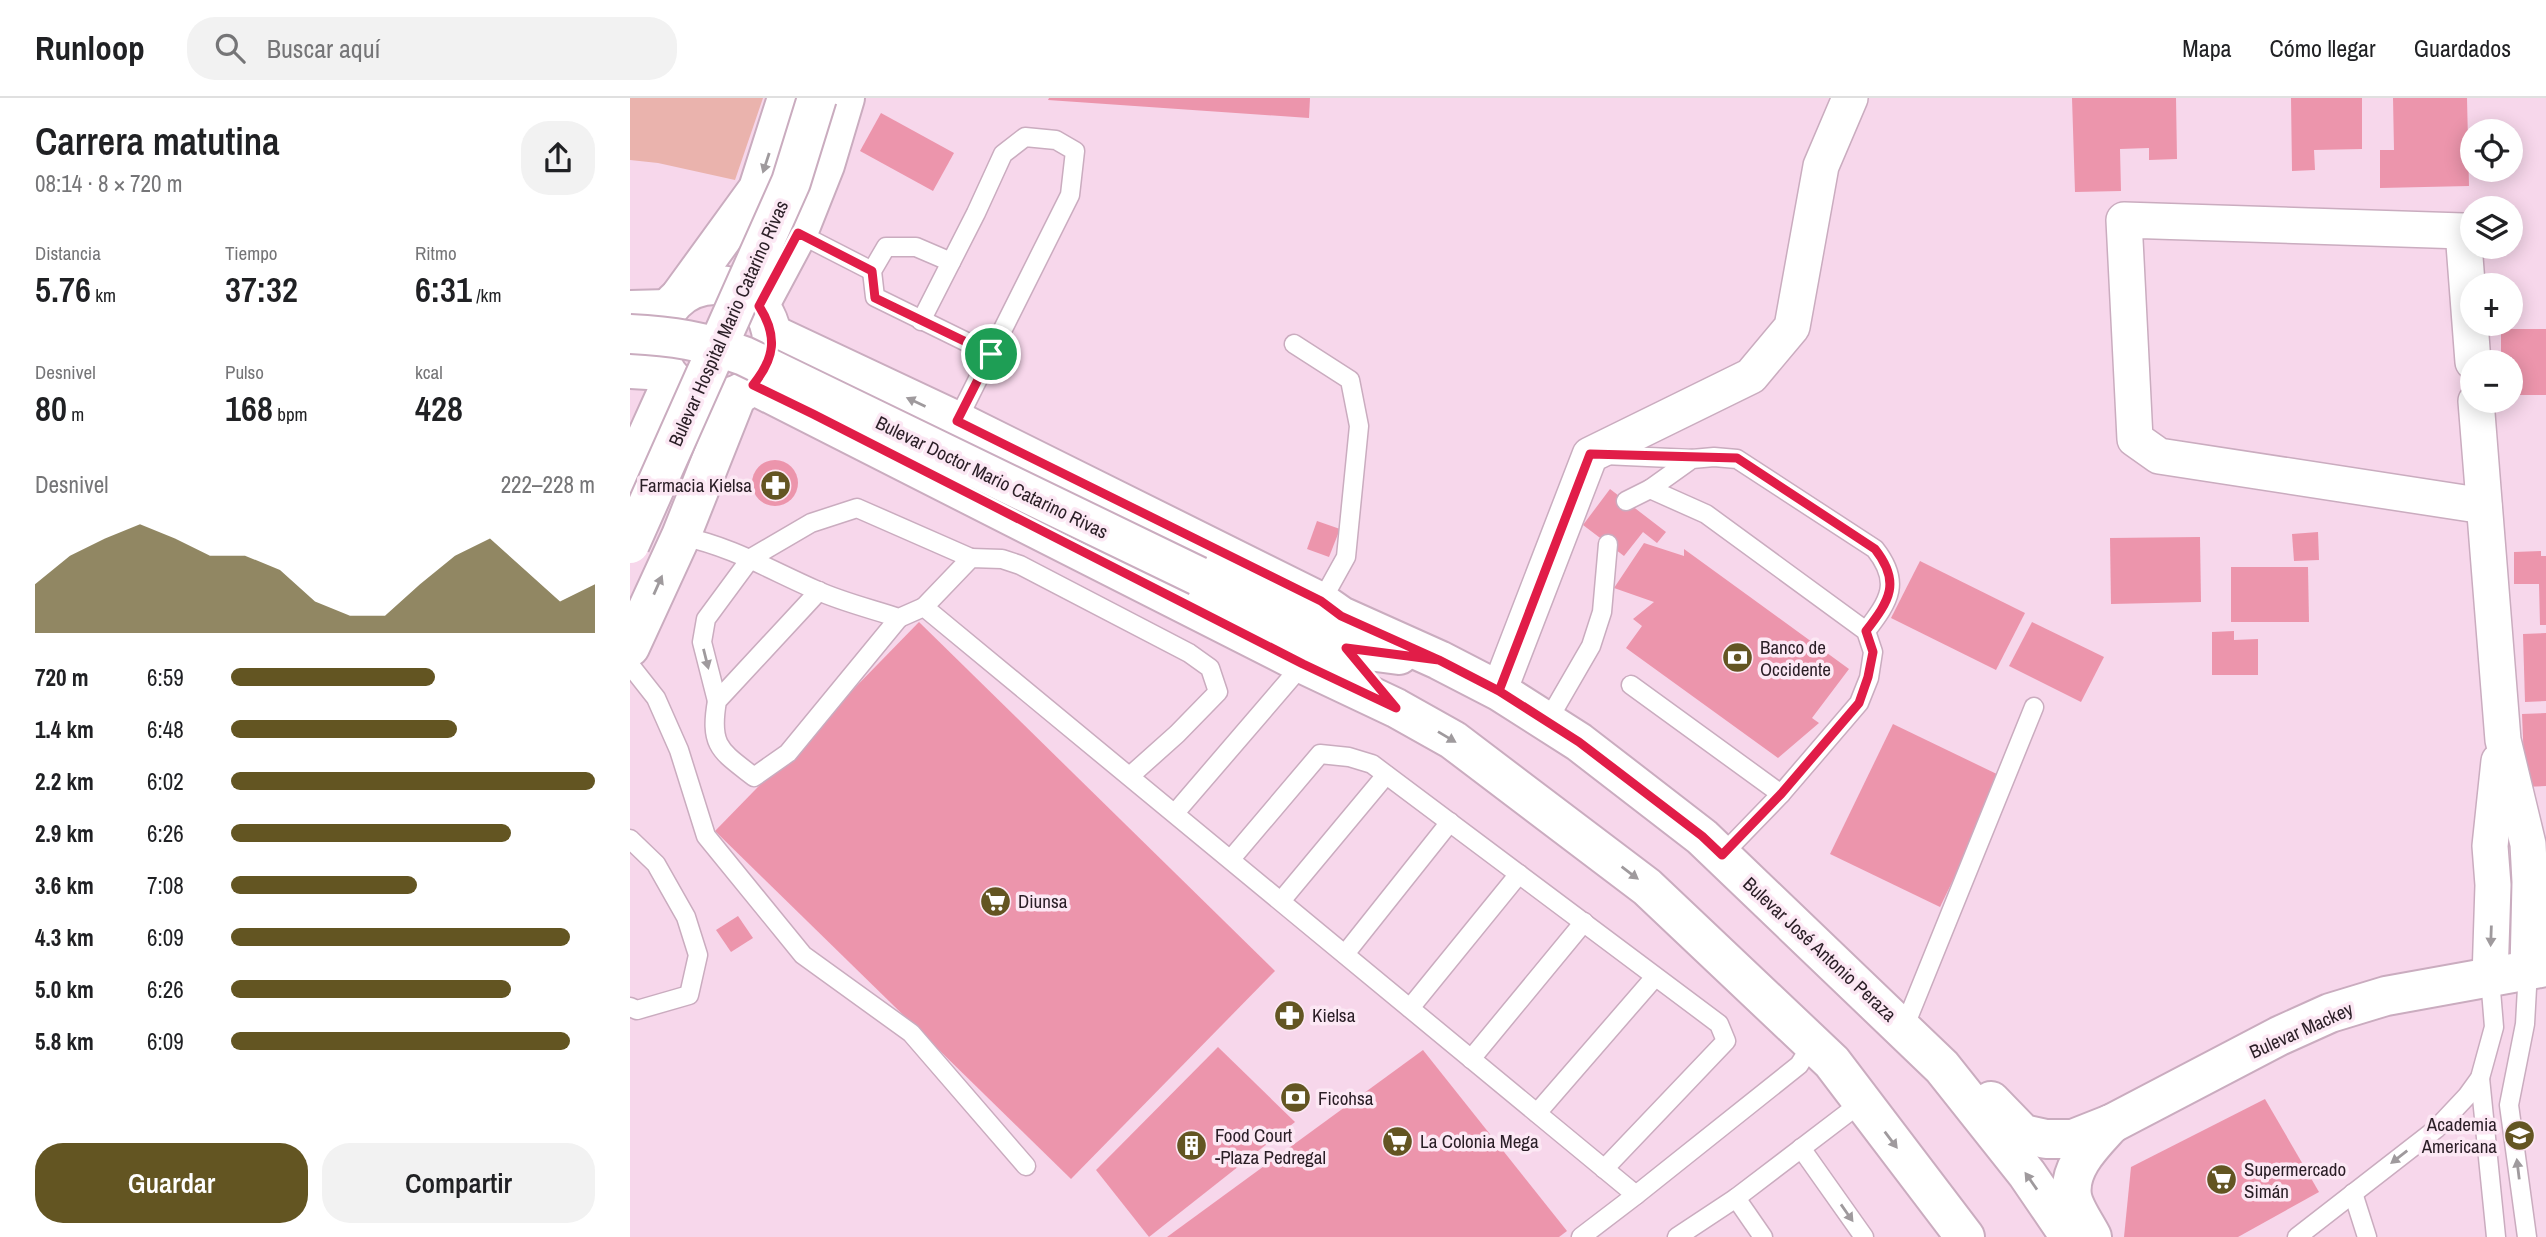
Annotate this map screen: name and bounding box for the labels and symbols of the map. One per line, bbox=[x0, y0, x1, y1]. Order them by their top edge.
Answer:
one-way arrow bbox=[760, 153, 771, 174]
street label: Bulevar Hospital Mario Catarino Rivas bbox=[662, 196, 794, 450]
pin bbox=[961, 324, 1021, 384]
one-way arrow bbox=[906, 396, 926, 408]
street label: Bulevar Doctor Mario Catarino Rivas bbox=[872, 409, 1113, 545]
pharmacy icon: Farmacia Kielsa bbox=[758, 468, 792, 502]
place label: Farmacia Kielsa bbox=[639, 472, 752, 498]
one-way arrow bbox=[652, 575, 664, 595]
place label: Banco de Occidente bbox=[1760, 634, 1831, 682]
bank icon: Banco de Occidente bbox=[1720, 641, 1754, 675]
one-way arrow bbox=[701, 648, 712, 670]
one-way arrow bbox=[1438, 731, 1457, 744]
one-way arrow bbox=[1620, 866, 1638, 881]
street label: Bulevar José Antonio Peraza bbox=[1738, 871, 1903, 1027]
supermarket icon: Diunsa bbox=[978, 884, 1012, 918]
place label: Diunsa bbox=[1018, 888, 1068, 914]
one-way arrow bbox=[2486, 925, 2497, 947]
street label: Bulevar Mackey bbox=[2245, 995, 2357, 1064]
pharmacy icon: Kielsa bbox=[1272, 998, 1306, 1032]
place label: Kielsa bbox=[1312, 1002, 1356, 1028]
bank icon: Ficohsa bbox=[1278, 1081, 1312, 1115]
place label: Ficohsa bbox=[1318, 1085, 1374, 1111]
place label: Academia Americana bbox=[2421, 1111, 2497, 1159]
school or university icon: Academia Americana bbox=[2503, 1118, 2537, 1152]
place label: Food Court -Plaza Pedregal bbox=[1215, 1122, 1326, 1170]
supermarket icon: La Colonia Mega bbox=[1380, 1124, 1414, 1158]
place label: La Colonia Mega bbox=[1420, 1128, 1539, 1154]
building icon: Food Court -Plaza Pedregal bbox=[1175, 1129, 1209, 1163]
one-way arrow bbox=[1884, 1131, 1898, 1149]
one-way arrow bbox=[2391, 1149, 2409, 1164]
place label: Supermercado Simán bbox=[2244, 1156, 2346, 1204]
one-way arrow bbox=[2512, 1158, 2523, 1180]
supermarket icon: Supermercado Simán bbox=[2204, 1163, 2238, 1197]
one-way arrow bbox=[2024, 1172, 2038, 1190]
one-way arrow bbox=[1840, 1204, 1854, 1222]

